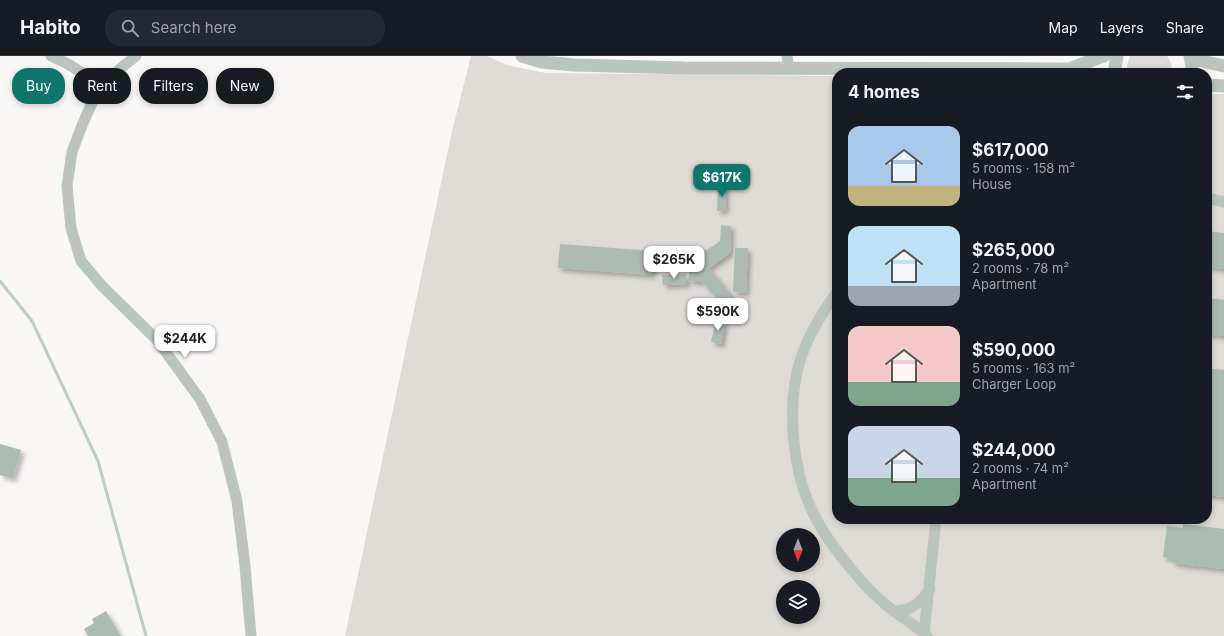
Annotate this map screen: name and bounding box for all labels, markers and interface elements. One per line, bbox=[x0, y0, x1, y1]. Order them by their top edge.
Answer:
search box bbox=[105, 10, 385, 46]
text: Habito bbox=[20, 16, 81, 39]
icon: search bbox=[119, 17, 141, 39]
text: Search here bbox=[151, 18, 237, 37]
text: Map bbox=[1049, 19, 1078, 36]
text: Layers bbox=[1100, 19, 1144, 36]
text: Share bbox=[1166, 19, 1204, 36]
chip: Buy bbox=[12, 68, 65, 104]
chip: Rent bbox=[73, 68, 131, 104]
chip: Filters bbox=[139, 68, 208, 104]
chip: New bbox=[216, 68, 274, 104]
icon: filters bbox=[1174, 81, 1196, 103]
text: 4 homes bbox=[848, 82, 920, 102]
text: $617,000 bbox=[972, 140, 1049, 160]
icon: home bbox=[880, 142, 928, 190]
text: 5 rooms · 158 m² bbox=[972, 160, 1075, 176]
pin: $617K bbox=[694, 164, 750, 198]
text: $617K bbox=[702, 169, 742, 185]
text: House bbox=[972, 176, 1012, 192]
text: $265,000 bbox=[972, 240, 1055, 260]
icon: home bbox=[880, 242, 928, 290]
pin: $265K bbox=[646, 246, 702, 280]
text: $265K bbox=[653, 251, 695, 267]
text: 2 rooms · 78 m² bbox=[972, 260, 1069, 276]
text: Apartment bbox=[972, 276, 1037, 292]
pin: $590K bbox=[690, 298, 746, 332]
text: $590K bbox=[696, 303, 740, 319]
pin: $244K bbox=[157, 325, 213, 359]
text: $244K bbox=[163, 330, 207, 346]
text: $590,000 bbox=[972, 340, 1056, 360]
icon: home bbox=[880, 342, 928, 390]
text: 5 rooms · 163 m² bbox=[972, 360, 1075, 376]
text: Charger Loop bbox=[972, 376, 1056, 392]
text: $244,000 bbox=[972, 440, 1056, 460]
icon: home bbox=[880, 442, 928, 490]
text: 2 rooms · 74 m² bbox=[972, 460, 1069, 476]
text: Apartment bbox=[972, 476, 1037, 492]
north arrow bbox=[776, 528, 820, 572]
map controls bbox=[776, 528, 820, 624]
button: layers bbox=[776, 580, 820, 624]

